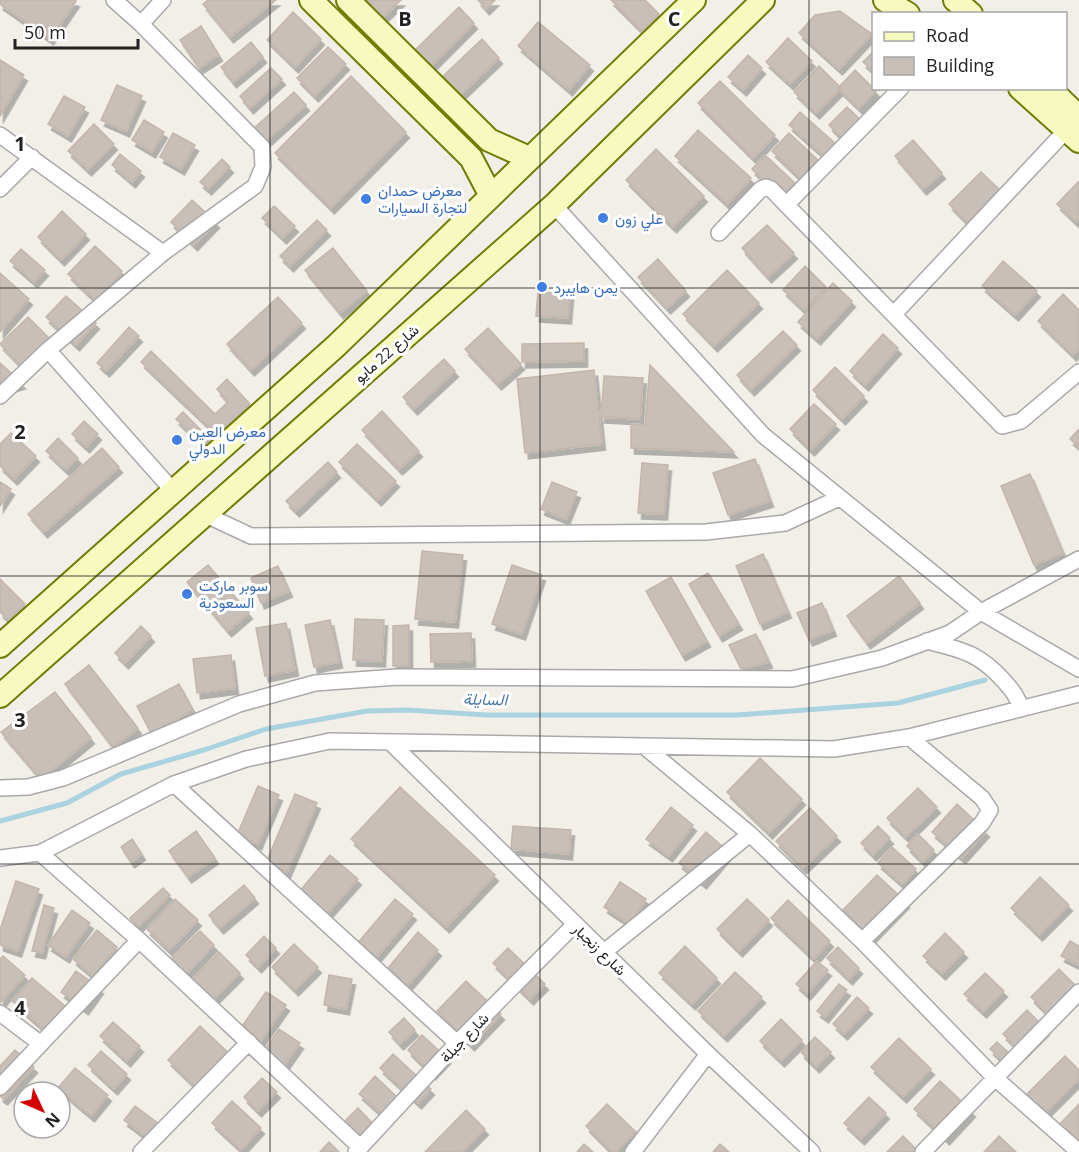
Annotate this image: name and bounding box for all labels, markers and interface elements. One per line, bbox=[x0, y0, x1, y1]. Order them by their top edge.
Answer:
text: B bbox=[398, 5, 412, 32]
text: C bbox=[668, 5, 681, 32]
scale bar bbox=[15, 12, 138, 50]
legend bbox=[872, 12, 1067, 90]
text: 50 m bbox=[24, 20, 66, 44]
text: Road bbox=[926, 23, 969, 47]
text: Building bbox=[926, 53, 994, 77]
text: 1 bbox=[14, 130, 26, 157]
place label: معرض حمدان لتجارة السيارات bbox=[378, 180, 467, 217]
marker: معرض حمدان لتجارة السيارات bbox=[359, 192, 373, 206]
place label: علي زون bbox=[615, 208, 663, 232]
marker: علي زون bbox=[596, 211, 610, 225]
place label: يمن هايبرد bbox=[554, 277, 618, 298]
marker: يمن هايبرد bbox=[535, 280, 549, 294]
street label: شارع 22 مايو bbox=[350, 319, 424, 388]
text: 2 bbox=[14, 418, 26, 445]
place label: معرض العين الدولي bbox=[189, 421, 266, 462]
marker: معرض العين الدولي bbox=[170, 433, 184, 447]
place label: سوبر ماركت السعودية bbox=[199, 575, 268, 612]
marker: سوبر ماركت السعودية bbox=[180, 587, 194, 601]
water label: السايلة bbox=[463, 688, 510, 710]
text: 3 bbox=[14, 706, 26, 733]
street label: شارع زنجبار bbox=[567, 918, 631, 981]
text: 4 bbox=[14, 994, 26, 1021]
street label: شارع جبلة bbox=[435, 1008, 494, 1068]
north arrow bbox=[12, 1080, 72, 1140]
text: N bbox=[40, 1108, 65, 1133]

